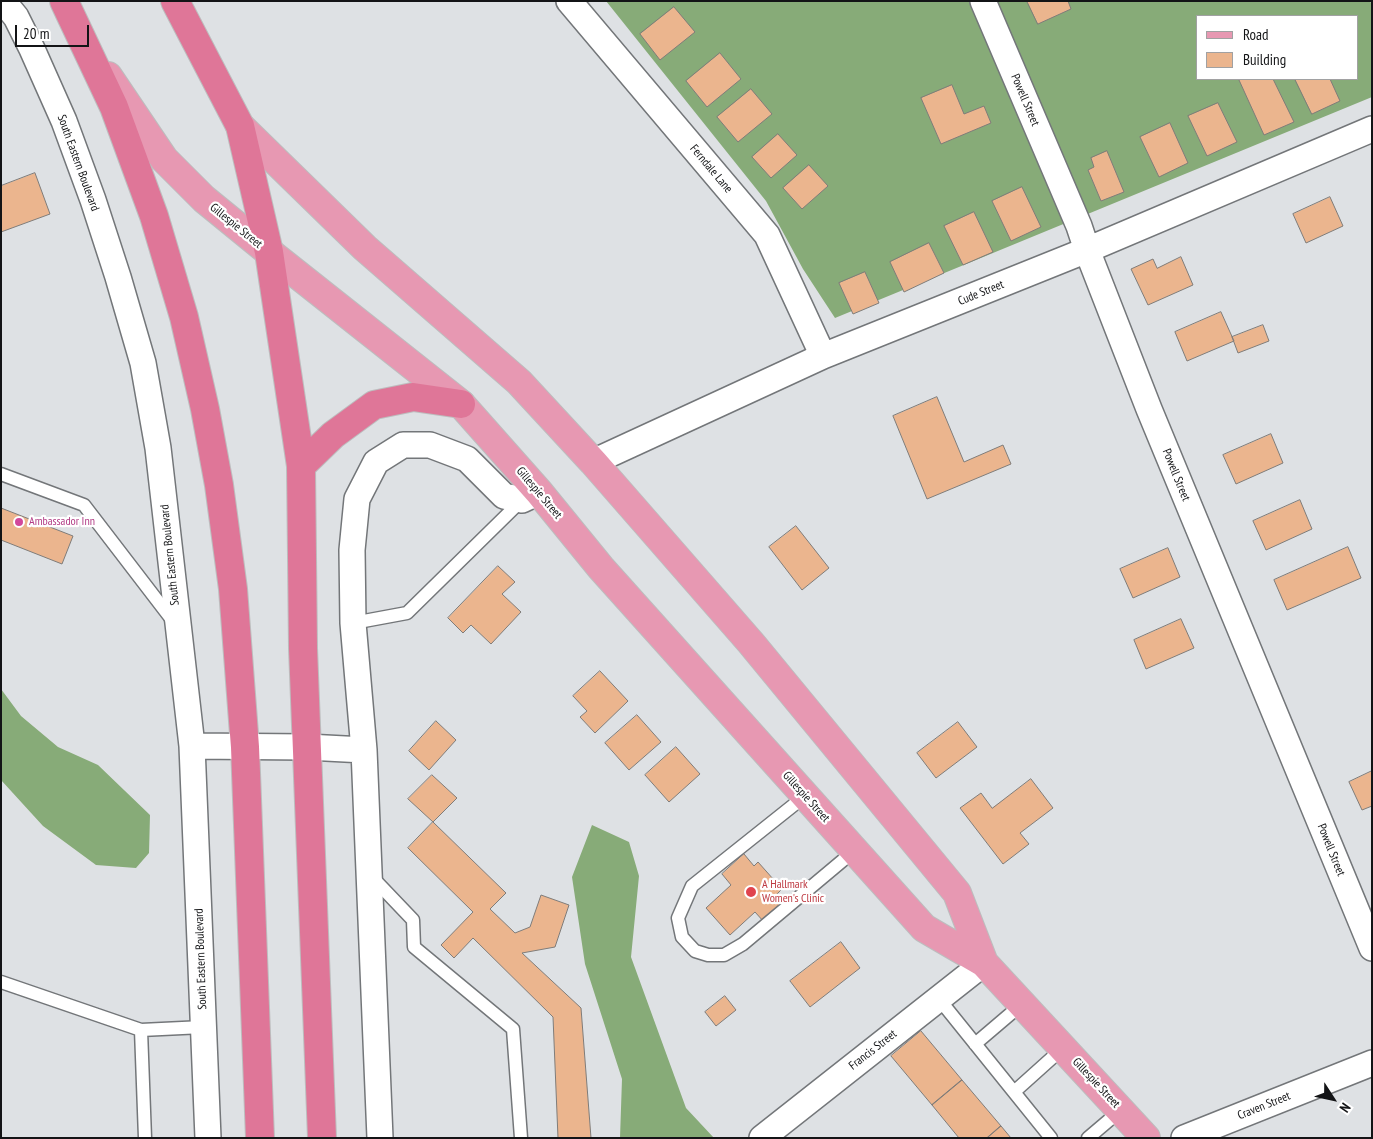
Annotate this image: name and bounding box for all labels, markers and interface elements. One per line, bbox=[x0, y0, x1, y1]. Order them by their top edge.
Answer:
scale bar bbox=[18, 15, 91, 47]
legend bbox=[1196, 15, 1358, 80]
text: 20 m bbox=[23, 24, 49, 43]
text: Road bbox=[1243, 25, 1269, 44]
text: Building bbox=[1243, 50, 1286, 69]
street label: Powell Street bbox=[1008, 72, 1042, 128]
street label: South Eastern Boulevard bbox=[54, 113, 102, 213]
street label: Ferndale Lane bbox=[687, 142, 735, 196]
street label: Gillespie Street bbox=[207, 200, 265, 252]
street label: Cude Street bbox=[956, 277, 1006, 309]
street label: Powell Street bbox=[1159, 447, 1193, 503]
street label: Gillespie Street bbox=[513, 464, 565, 522]
street label: South Eastern Boulevard bbox=[158, 504, 182, 606]
place label: Ambassador Inn bbox=[29, 515, 95, 529]
marker: Ambassador Inn bbox=[13, 516, 25, 528]
street label: Gillespie Street bbox=[779, 769, 833, 825]
street label: Powell Street bbox=[1314, 822, 1348, 878]
place label: A Hallmark Women's Clinic bbox=[762, 878, 824, 906]
marker: A Hallmark Women's Clinic bbox=[744, 885, 758, 899]
street label: South Eastern Boulevard bbox=[192, 908, 210, 1010]
street label: Francis Street bbox=[846, 1027, 900, 1073]
street label: Gillespie Street bbox=[1069, 1055, 1123, 1111]
north arrow bbox=[1308, 1074, 1358, 1124]
street label: Craven Street bbox=[1235, 1089, 1293, 1123]
text: N bbox=[1336, 1099, 1355, 1116]

